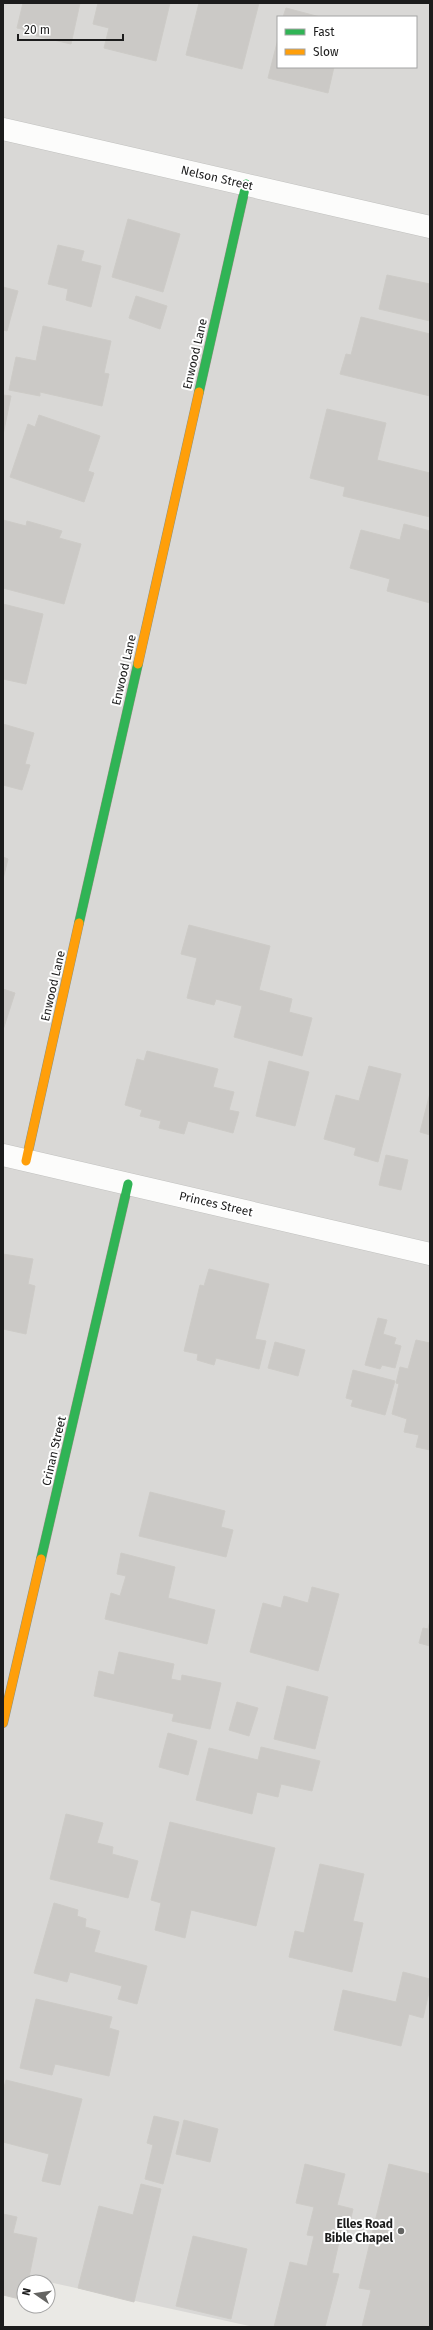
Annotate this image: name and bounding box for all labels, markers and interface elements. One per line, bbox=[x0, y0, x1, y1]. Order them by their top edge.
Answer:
scale bar bbox=[18, 16, 123, 42]
legend bbox=[277, 16, 417, 68]
text: 20 m bbox=[24, 23, 50, 37]
text: Fast bbox=[313, 25, 335, 39]
text: Slow bbox=[313, 45, 339, 59]
street label: Nelson Street bbox=[180, 163, 255, 193]
street label: Enwood Lane bbox=[180, 317, 210, 391]
street label: Enwood Lane bbox=[109, 633, 139, 707]
street label: Enwood Lane bbox=[38, 949, 68, 1023]
street label: Princes Street bbox=[178, 1189, 255, 1219]
street label: Crinan Street bbox=[39, 1414, 69, 1487]
place label: Elles Road Bible Chapel bbox=[324, 2217, 393, 2245]
marker: Elles Road Bible Chapel bbox=[396, 2226, 406, 2236]
north arrow bbox=[16, 2274, 56, 2314]
text: N bbox=[20, 2287, 34, 2297]

